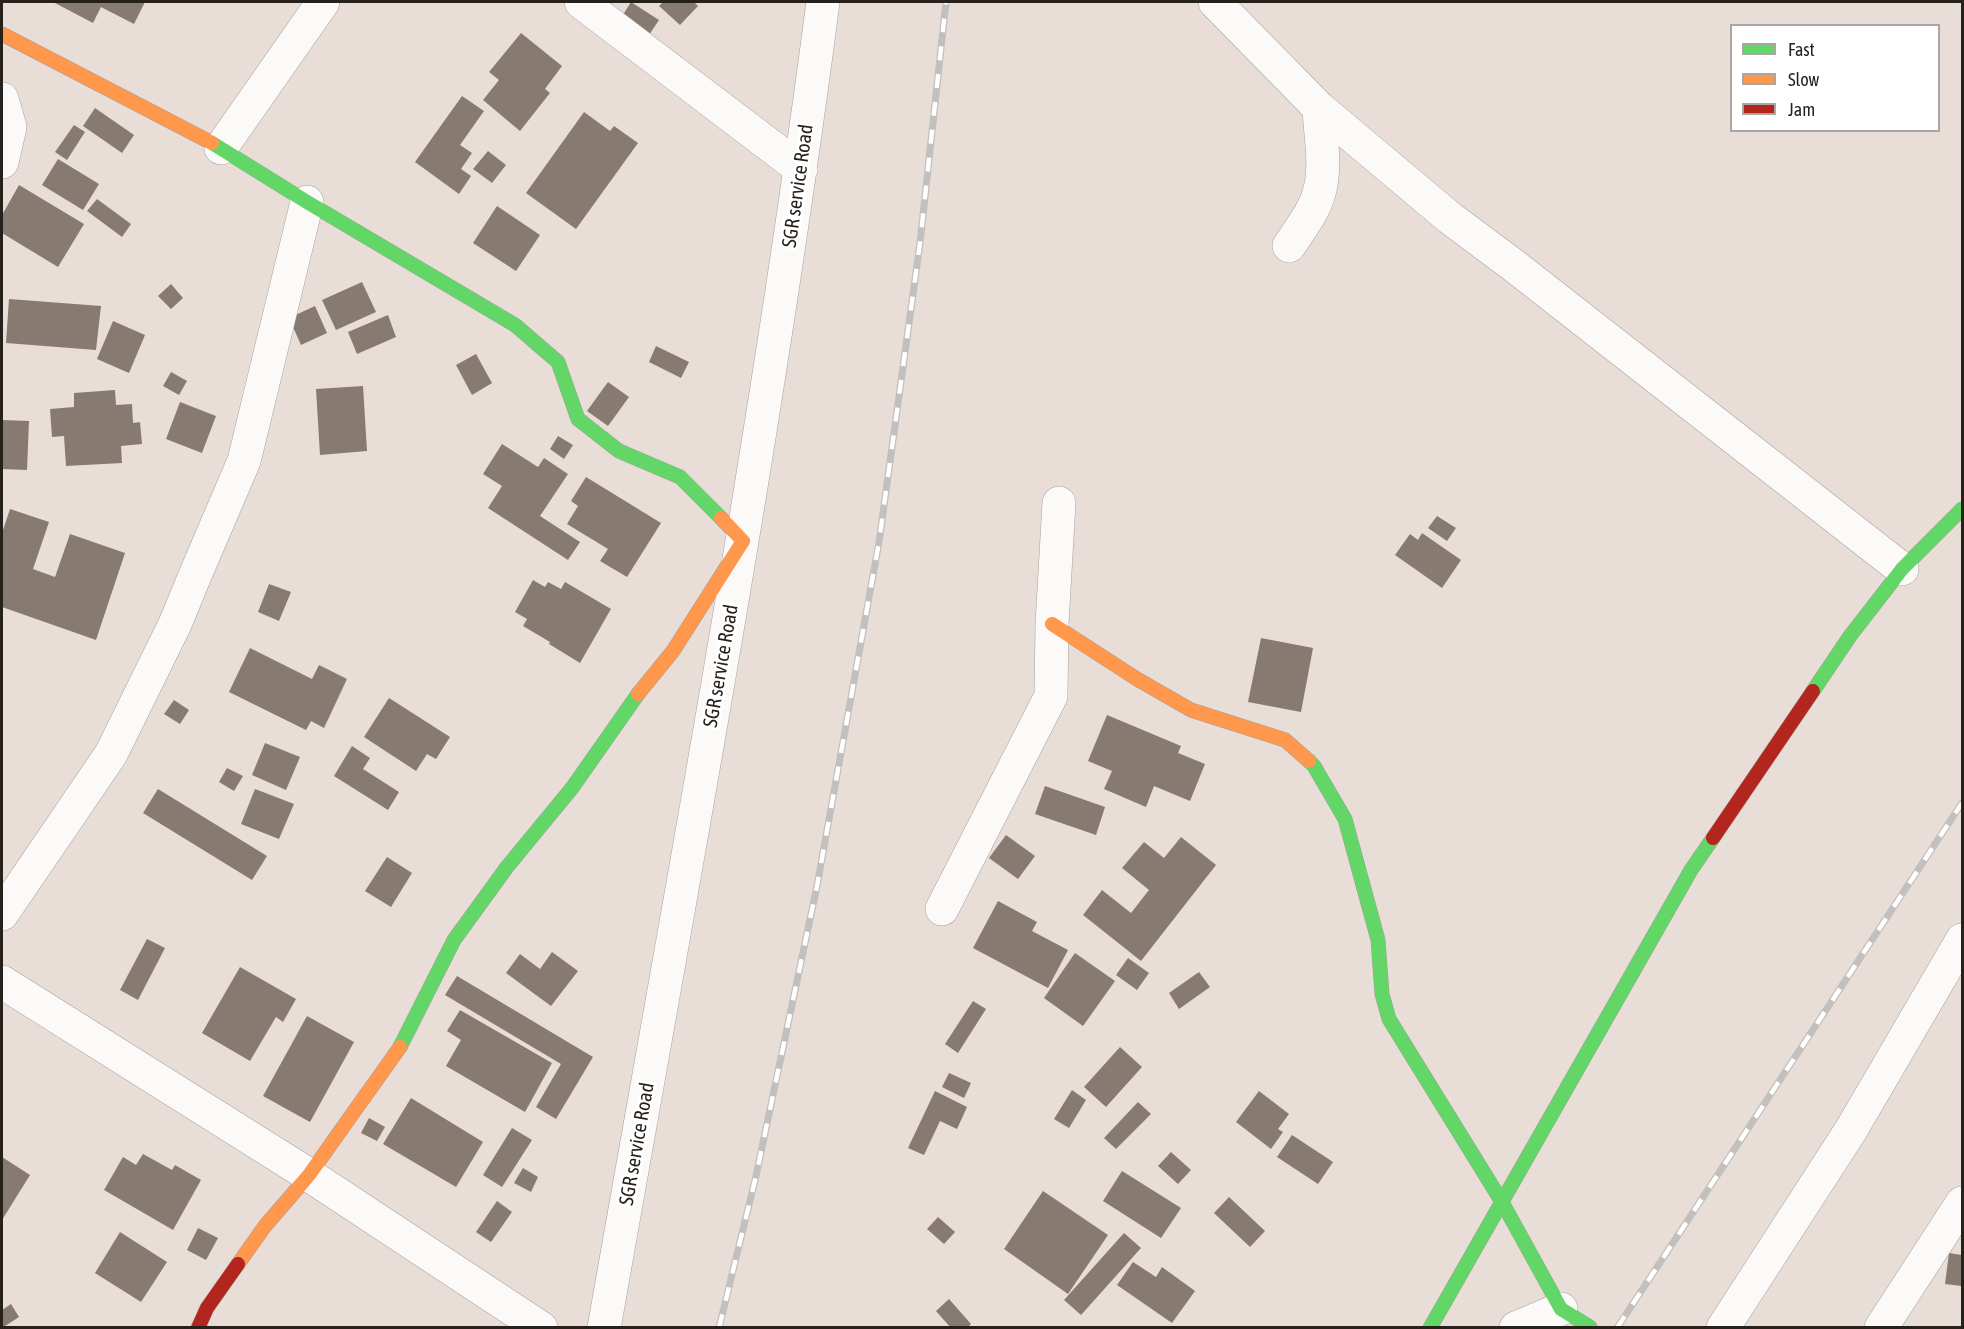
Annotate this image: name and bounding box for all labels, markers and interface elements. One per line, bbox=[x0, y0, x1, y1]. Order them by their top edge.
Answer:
legend bbox=[1730, 24, 1940, 132]
text: Fast bbox=[1788, 39, 1815, 60]
text: Slow bbox=[1788, 69, 1819, 90]
text: Jam bbox=[1788, 99, 1815, 120]
street label: SGR service Road bbox=[777, 123, 819, 249]
street label: SGR service Road bbox=[698, 603, 744, 729]
street label: SGR service Road bbox=[614, 1081, 660, 1207]

